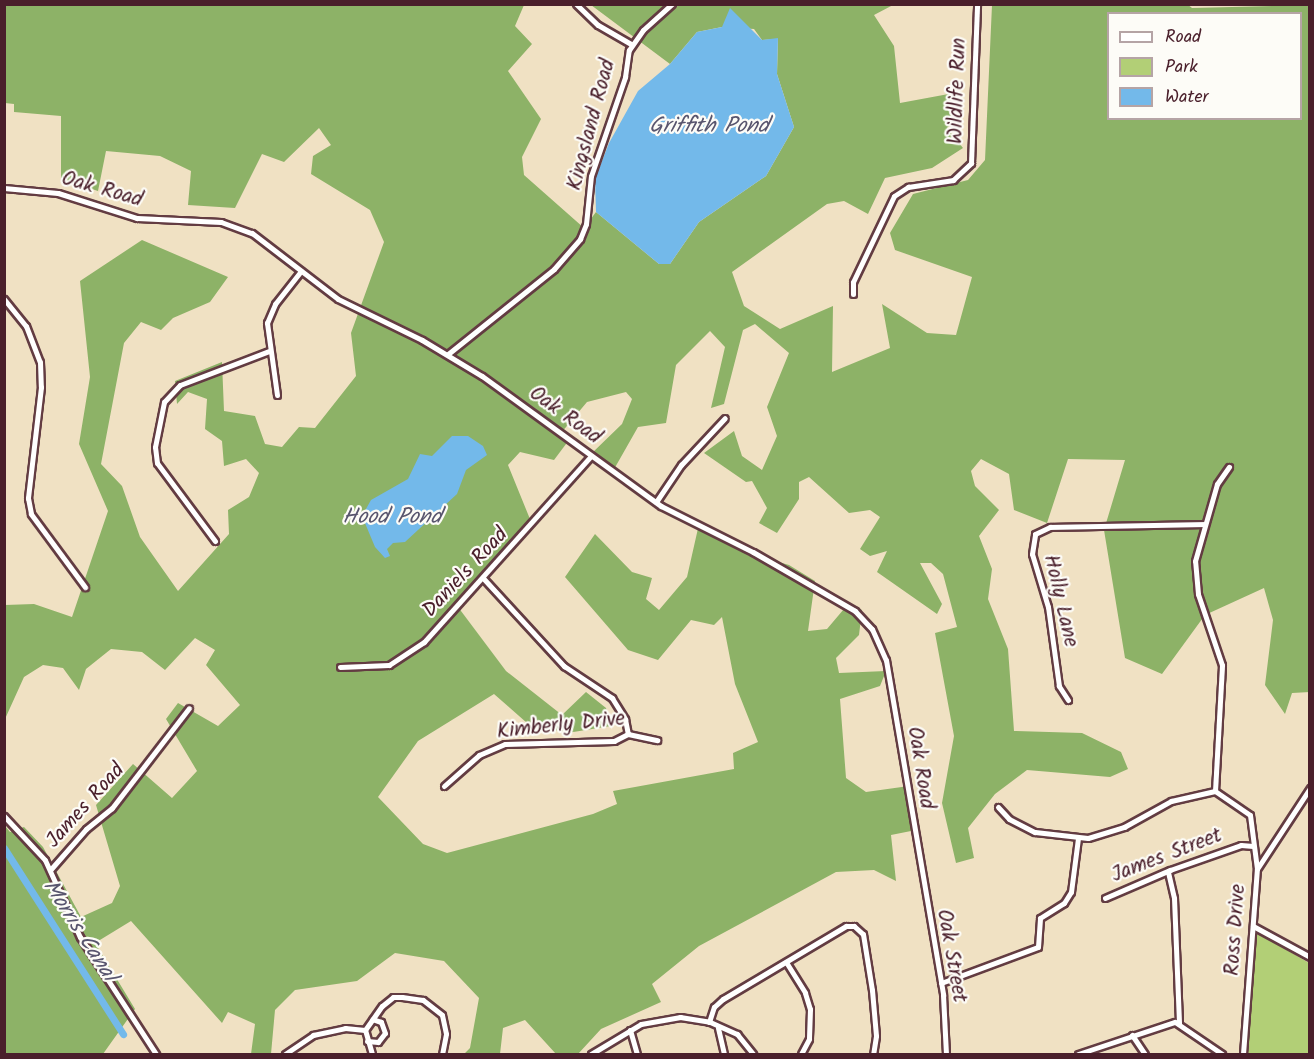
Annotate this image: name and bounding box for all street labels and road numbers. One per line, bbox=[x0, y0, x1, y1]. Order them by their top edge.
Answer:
street label: Wildlife Run bbox=[944, 37, 972, 145]
street label: Kingsland Road bbox=[562, 57, 622, 193]
street label: Oak Road bbox=[59, 166, 145, 214]
street label: Oak Road bbox=[524, 381, 606, 451]
street label: Daniels Road bbox=[418, 523, 514, 623]
street label: Holly Lane bbox=[1037, 552, 1083, 650]
street label: Kimberly Drive bbox=[496, 707, 626, 745]
street label: Oak Road bbox=[901, 725, 939, 811]
street label: James Road bbox=[41, 758, 131, 854]
street label: James Street bbox=[1108, 823, 1226, 889]
street label: Ross Drive bbox=[1220, 883, 1252, 977]
street label: Oak Street bbox=[930, 907, 972, 1005]

